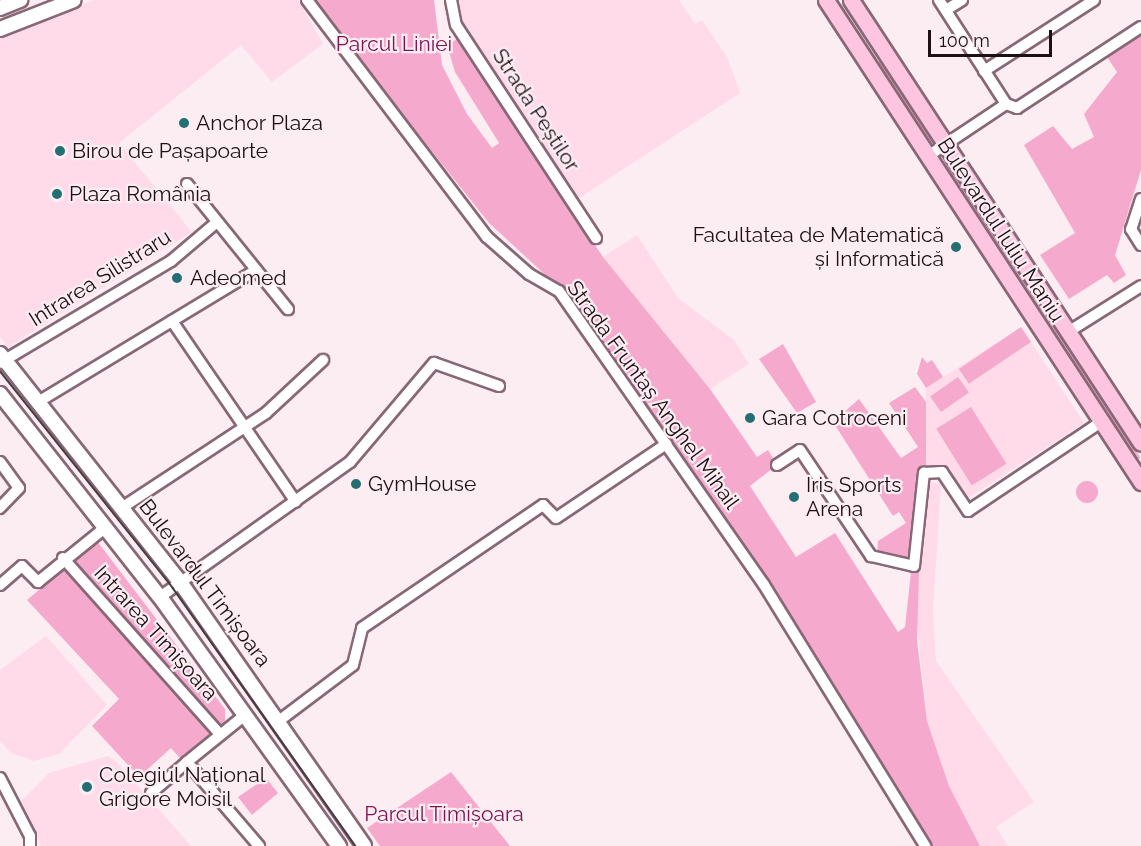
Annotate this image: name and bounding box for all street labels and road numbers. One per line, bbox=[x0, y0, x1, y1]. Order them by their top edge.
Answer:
street label: Strada Peștilor bbox=[487, 44, 585, 176]
street label: Bulevardul Iuliu Maniu bbox=[932, 133, 1070, 327]
street label: Intrarea Silistraru bbox=[24, 224, 176, 332]
street label: Strada Fruntaș Anghel Mihail bbox=[561, 275, 745, 515]
street label: Bulevardul Timișoara bbox=[133, 494, 277, 672]
street label: Intrarea Timișoara bbox=[89, 560, 223, 706]

